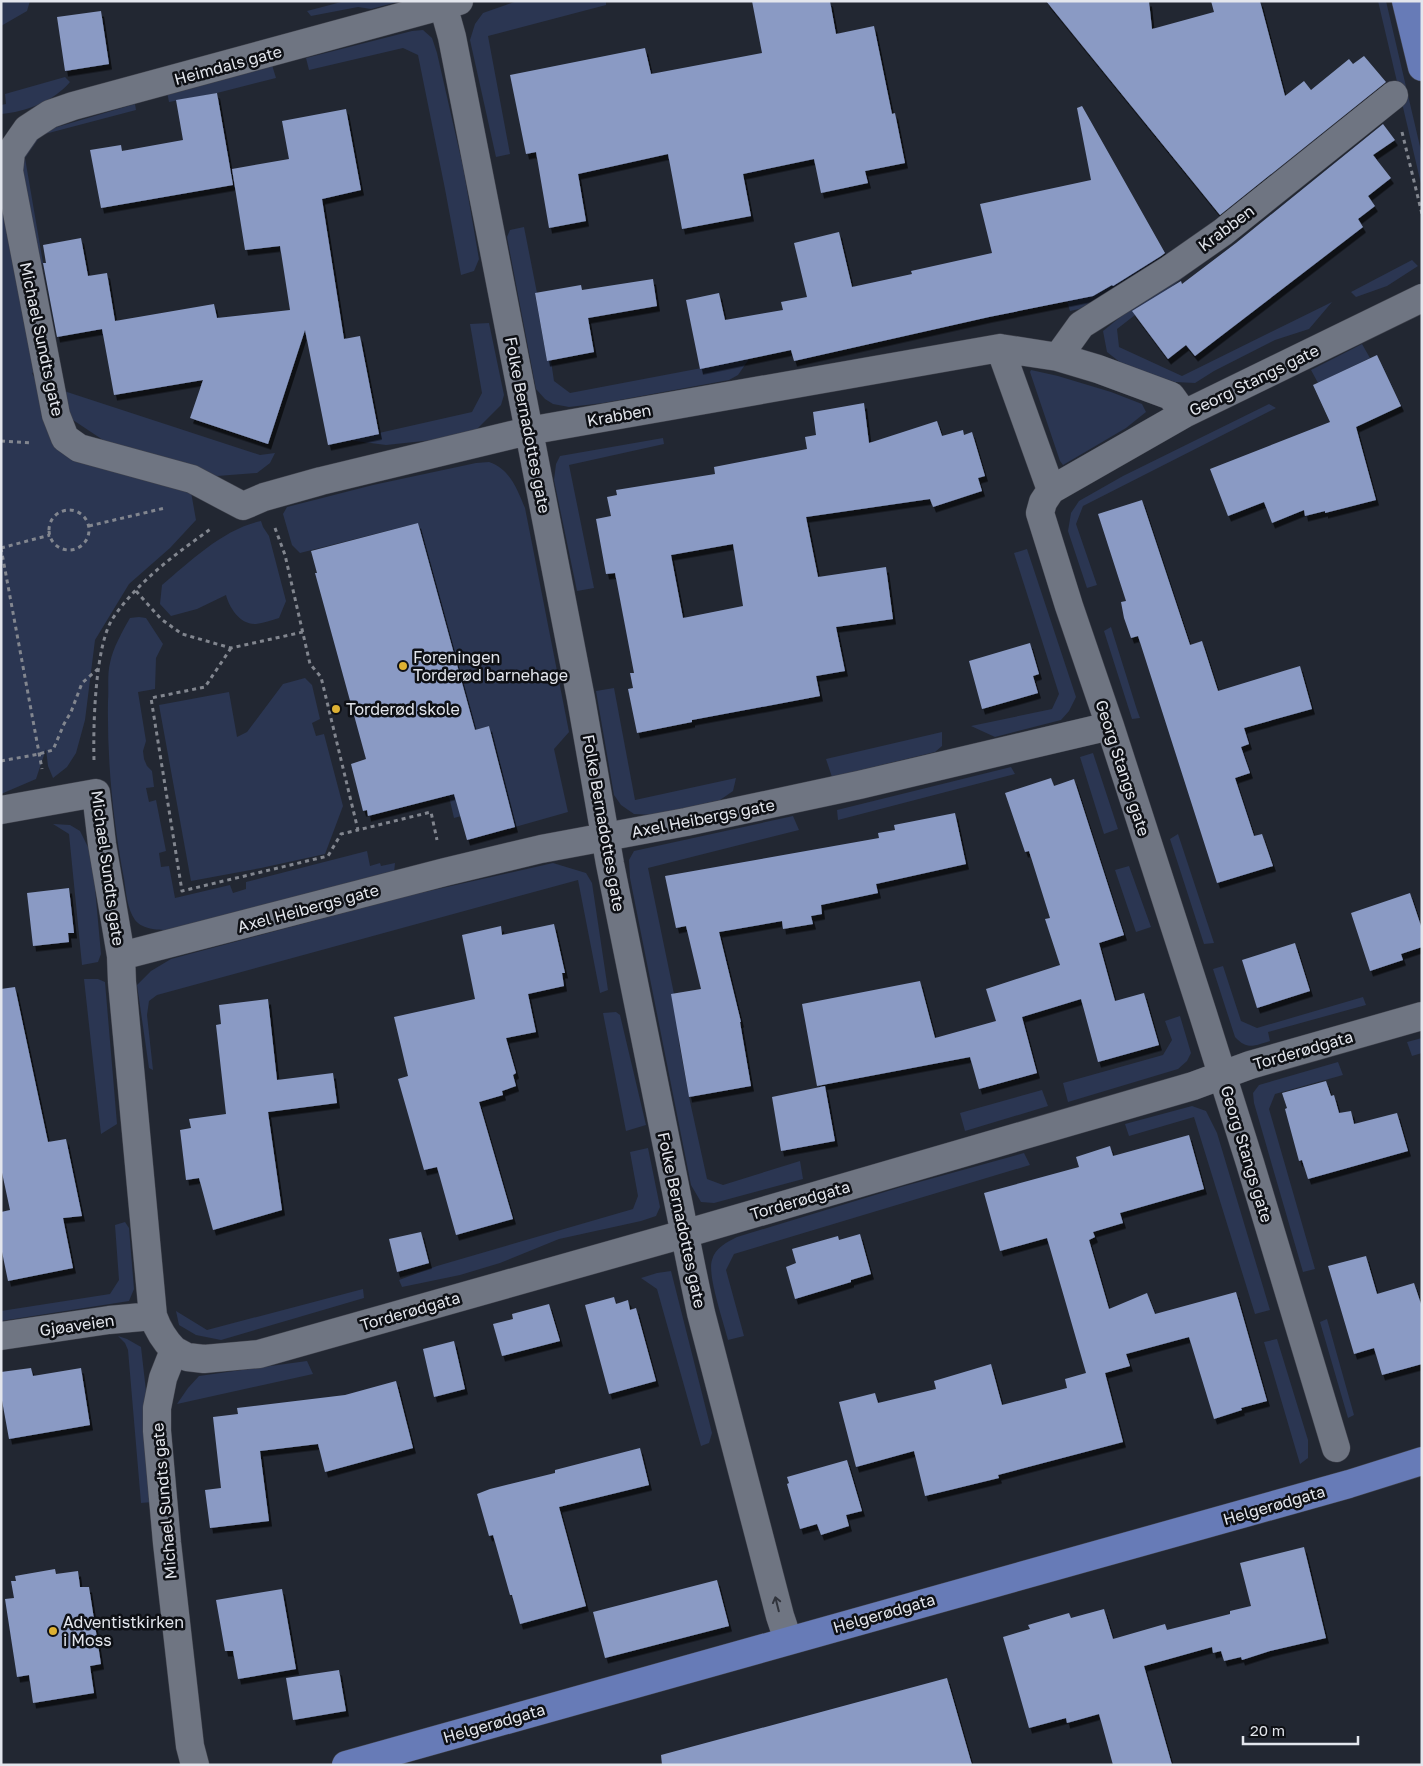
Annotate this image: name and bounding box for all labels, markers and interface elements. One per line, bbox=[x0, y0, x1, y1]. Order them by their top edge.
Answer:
street label: Heimdals gate bbox=[172, 41, 284, 89]
street label: Krabben bbox=[1194, 200, 1258, 256]
street label: Michael Sundts gate bbox=[16, 260, 68, 418]
street label: Folke Bernadottes gate bbox=[501, 335, 555, 515]
street label: Georg Stangs gate bbox=[1186, 340, 1322, 420]
street label: Krabben bbox=[585, 400, 653, 430]
place label: Foreningen Torderød barnehage bbox=[413, 647, 568, 685]
marker: Foreningen Torderød barnehage bbox=[397, 660, 409, 672]
street label: Georg Stangs gate bbox=[1092, 697, 1154, 839]
place label: Torderød skole bbox=[346, 699, 460, 719]
marker: Torderød skole bbox=[330, 703, 342, 715]
street label: Folke Bernadottes gate bbox=[579, 733, 629, 913]
street label: Michael Sundts gate bbox=[87, 789, 129, 947]
street label: Axel Heibergs gate bbox=[630, 794, 776, 842]
street label: Axel Heibergs gate bbox=[235, 880, 381, 936]
street label: Torderødgata bbox=[1251, 1026, 1355, 1074]
street label: Georg Stangs gate bbox=[1217, 1083, 1277, 1225]
street label: Folke Bernadottes gate bbox=[654, 1130, 710, 1310]
street label: Torderødgata bbox=[748, 1176, 852, 1224]
street label: Torderødgata bbox=[358, 1287, 462, 1335]
street label: Gjøaveien bbox=[38, 1310, 116, 1340]
street label: Michael Sundts gate bbox=[147, 1422, 181, 1580]
street label: Helgerødgata bbox=[1221, 1481, 1327, 1529]
street label: Helgerødgata bbox=[831, 1589, 937, 1637]
one-way arrow bbox=[772, 1596, 781, 1612]
place label: Adventistkirken i Moss bbox=[63, 1612, 184, 1650]
marker: Adventistkirken i Moss bbox=[47, 1625, 59, 1637]
street label: Helgerødgata bbox=[441, 1699, 547, 1747]
scale bar bbox=[1243, 1714, 1358, 1746]
text: 20 m bbox=[1250, 1721, 1285, 1739]

